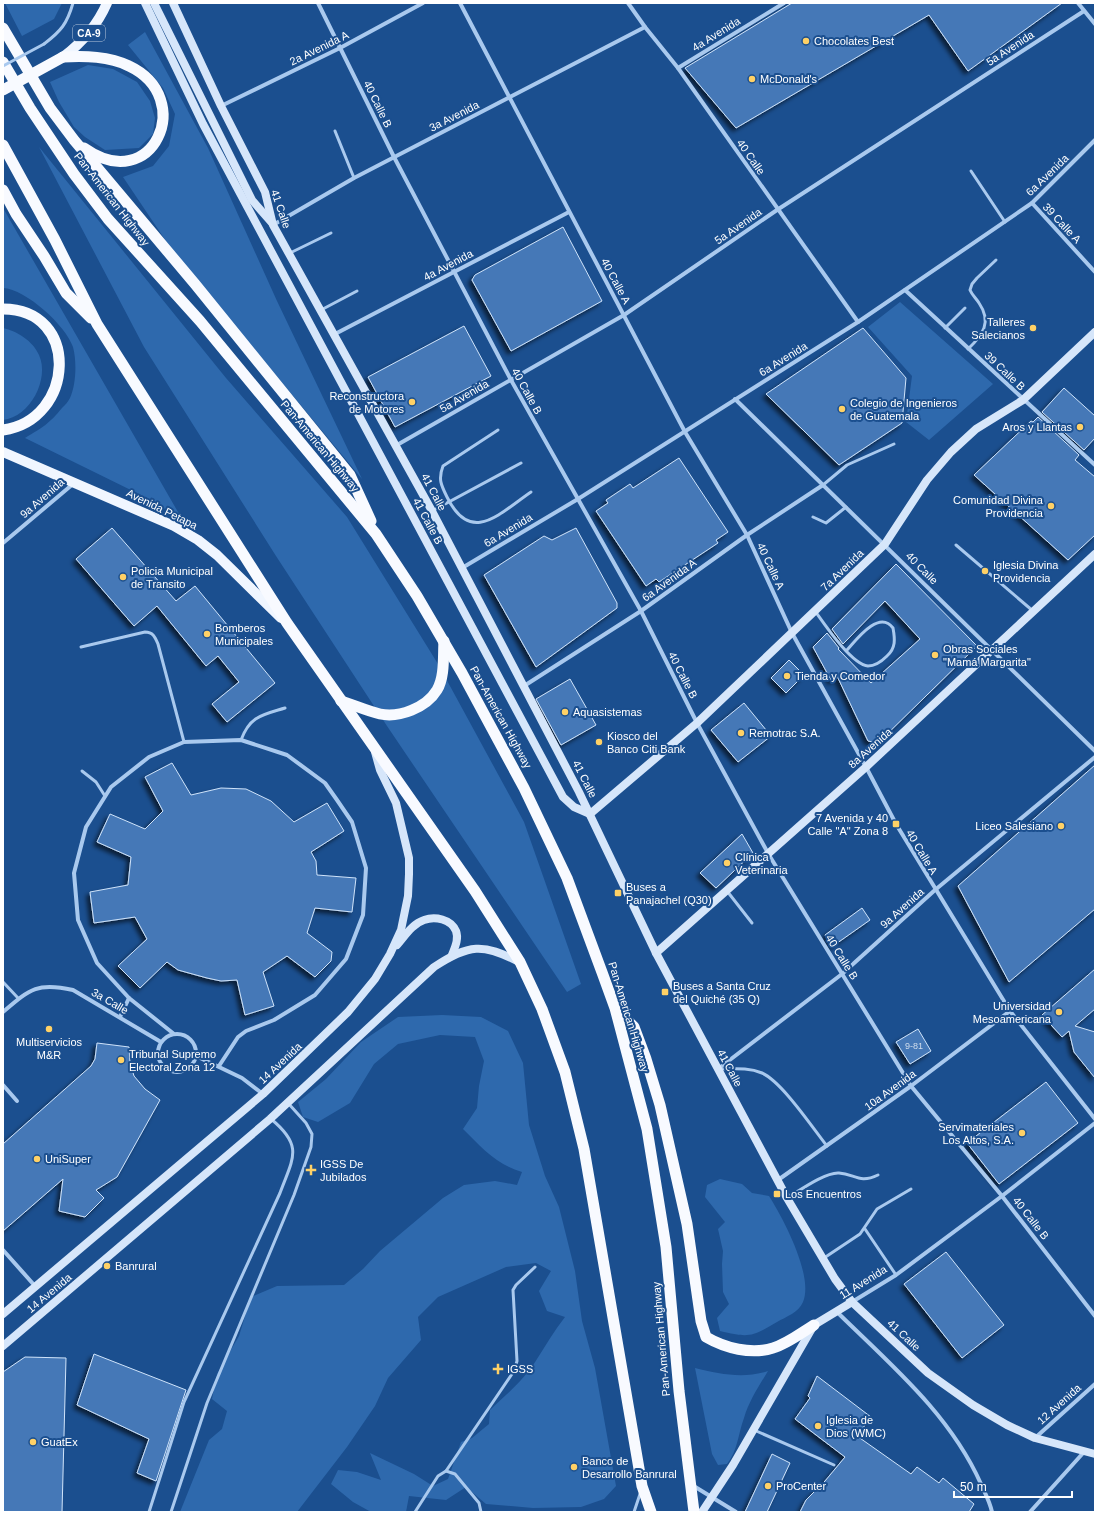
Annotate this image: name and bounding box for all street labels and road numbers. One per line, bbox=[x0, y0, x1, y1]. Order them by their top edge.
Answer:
street label: 4a Avenida bbox=[690, 14, 743, 53]
road number: CA-9 bbox=[73, 25, 105, 41]
street label: 2a Avenida A bbox=[288, 28, 351, 67]
street label: 5a Avenida bbox=[984, 28, 1037, 68]
street label: 40 Calle B bbox=[361, 79, 395, 129]
street label: 3a Avenida bbox=[427, 98, 482, 134]
street label: 40 Calle bbox=[735, 137, 767, 177]
street label: Pan-American Highway bbox=[72, 150, 152, 248]
street label: 6a Avenida bbox=[1023, 151, 1071, 198]
street label: 41 Calle bbox=[269, 188, 293, 230]
street label: 39 Calle A bbox=[1041, 201, 1084, 246]
street label: 5a Avenida bbox=[712, 205, 764, 246]
street label: 4a Avenida bbox=[421, 247, 476, 283]
street label: 40 Calle A bbox=[599, 256, 633, 307]
street label: 6a Avenida bbox=[757, 339, 810, 378]
street label: 39 Calle B bbox=[982, 349, 1028, 393]
street label: 40 Calle B bbox=[509, 366, 545, 416]
street label: 5a Avenida bbox=[438, 377, 491, 415]
street label: Pan-American Highway bbox=[278, 398, 362, 494]
street label: 41 Calle bbox=[419, 471, 449, 513]
street label: 9a Avenida bbox=[18, 475, 67, 520]
street label: Avenida Petapa bbox=[125, 487, 200, 532]
street label: 41 Calle B bbox=[411, 496, 445, 546]
street label: 6a Avenida bbox=[482, 510, 535, 549]
street label: 40 Calle A bbox=[755, 541, 787, 592]
street label: 7a Avenida bbox=[818, 546, 866, 593]
street label: 40 Calle bbox=[903, 549, 941, 587]
street label: 6a Avenida A bbox=[640, 556, 699, 604]
street label: 40 Calle B bbox=[666, 650, 700, 700]
street label: Pan-American Highway bbox=[468, 664, 534, 771]
street label: 8a Avenida bbox=[846, 725, 895, 771]
street label: 41 Calle bbox=[570, 758, 600, 800]
street label: 40 Calle A bbox=[904, 827, 940, 877]
street label: 9a Avenida bbox=[878, 885, 927, 931]
street label: 40 Calle B bbox=[823, 932, 861, 982]
street label: Pan-American Highway bbox=[606, 960, 652, 1074]
street label: 3a Calle bbox=[90, 986, 130, 1016]
street label: 14 Avenida bbox=[256, 1040, 305, 1086]
street label: 41 Calle bbox=[715, 1047, 745, 1089]
street label: 10a Avenida bbox=[862, 1067, 919, 1113]
street label: 40 Calle B bbox=[1011, 1194, 1051, 1242]
street label: 11 Avenida bbox=[837, 1262, 890, 1301]
street label: 14 Avenida bbox=[24, 1270, 74, 1315]
street label: Pan-American Highway bbox=[650, 1281, 672, 1397]
street label: 41 Calle bbox=[885, 1317, 923, 1353]
street label: 12 Avenida bbox=[1035, 1381, 1084, 1427]

